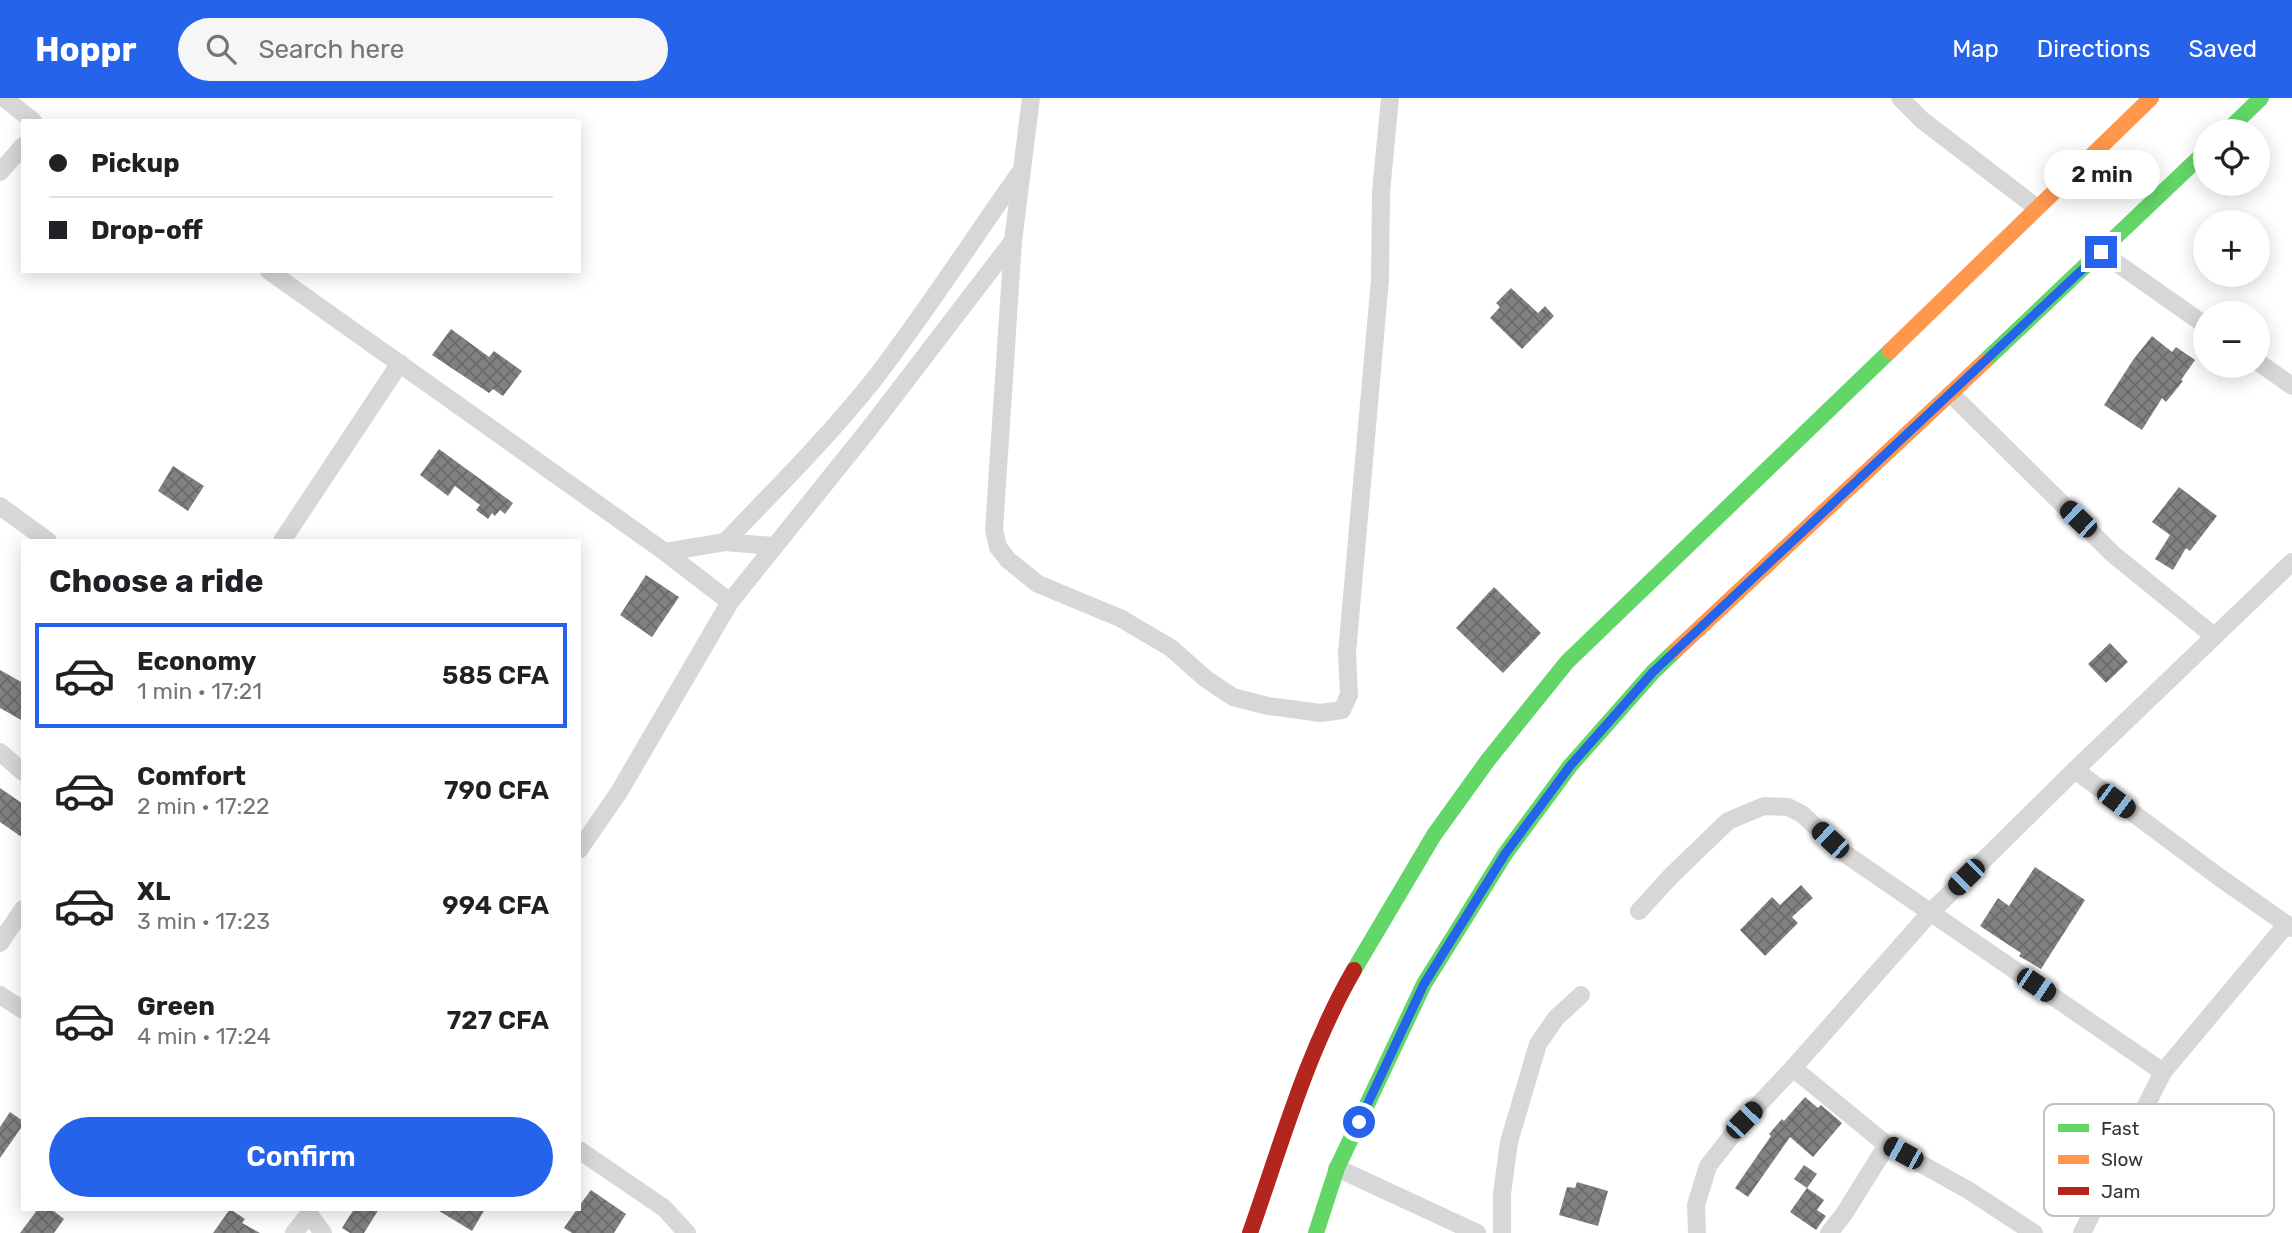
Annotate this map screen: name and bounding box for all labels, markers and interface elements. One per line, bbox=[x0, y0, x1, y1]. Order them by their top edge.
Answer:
search box bbox=[178, 18, 668, 81]
text: Hoppr bbox=[35, 30, 136, 69]
icon: search bbox=[202, 30, 240, 68]
text: Search here bbox=[258, 34, 404, 65]
text: Map bbox=[1952, 35, 1999, 63]
text: Directions bbox=[2037, 35, 2150, 63]
text: Saved bbox=[2188, 35, 2257, 63]
map controls bbox=[2193, 119, 2270, 378]
button: locate bbox=[2193, 119, 2270, 196]
text: Pickup bbox=[91, 148, 180, 179]
callout: 2 min bbox=[2043, 150, 2159, 200]
text: 2 min bbox=[2071, 160, 2133, 188]
button: + bbox=[2193, 210, 2270, 287]
text: Drop-off bbox=[91, 215, 203, 246]
route end bbox=[2085, 236, 2117, 268]
button: − bbox=[2193, 301, 2270, 378]
car bbox=[2056, 497, 2101, 541]
text: Choose a ride bbox=[49, 562, 263, 600]
icon: car bbox=[53, 644, 116, 707]
text: Economy bbox=[137, 646, 256, 677]
text: 585 CFA bbox=[442, 660, 549, 691]
text: 1 min · 17:21 bbox=[137, 677, 262, 705]
icon: car bbox=[53, 759, 116, 822]
text: Comfort bbox=[137, 761, 246, 792]
text: 790 CFA bbox=[444, 775, 549, 806]
car bbox=[2093, 780, 2140, 822]
text: 2 min · 17:22 bbox=[137, 792, 269, 820]
car bbox=[1808, 818, 1853, 862]
car bbox=[1944, 855, 1989, 899]
icon: car bbox=[53, 874, 116, 937]
text: XL bbox=[137, 876, 170, 907]
text: 994 CFA bbox=[442, 890, 549, 921]
text: 3 min · 17:23 bbox=[137, 907, 270, 935]
car bbox=[2013, 965, 2060, 1005]
icon: car bbox=[53, 989, 116, 1052]
text: Green bbox=[137, 991, 215, 1022]
text: 727 CFA bbox=[447, 1005, 549, 1036]
text: 4 min · 17:24 bbox=[137, 1022, 271, 1050]
car bbox=[1722, 1098, 1767, 1142]
legend bbox=[2044, 1104, 2274, 1216]
route start bbox=[1343, 1106, 1375, 1138]
button: Confirm bbox=[49, 1117, 553, 1197]
text: Fast bbox=[2101, 1117, 2140, 1140]
car bbox=[1880, 1134, 1927, 1172]
text: Slow bbox=[2101, 1148, 2143, 1171]
text: Jam bbox=[2101, 1180, 2140, 1203]

